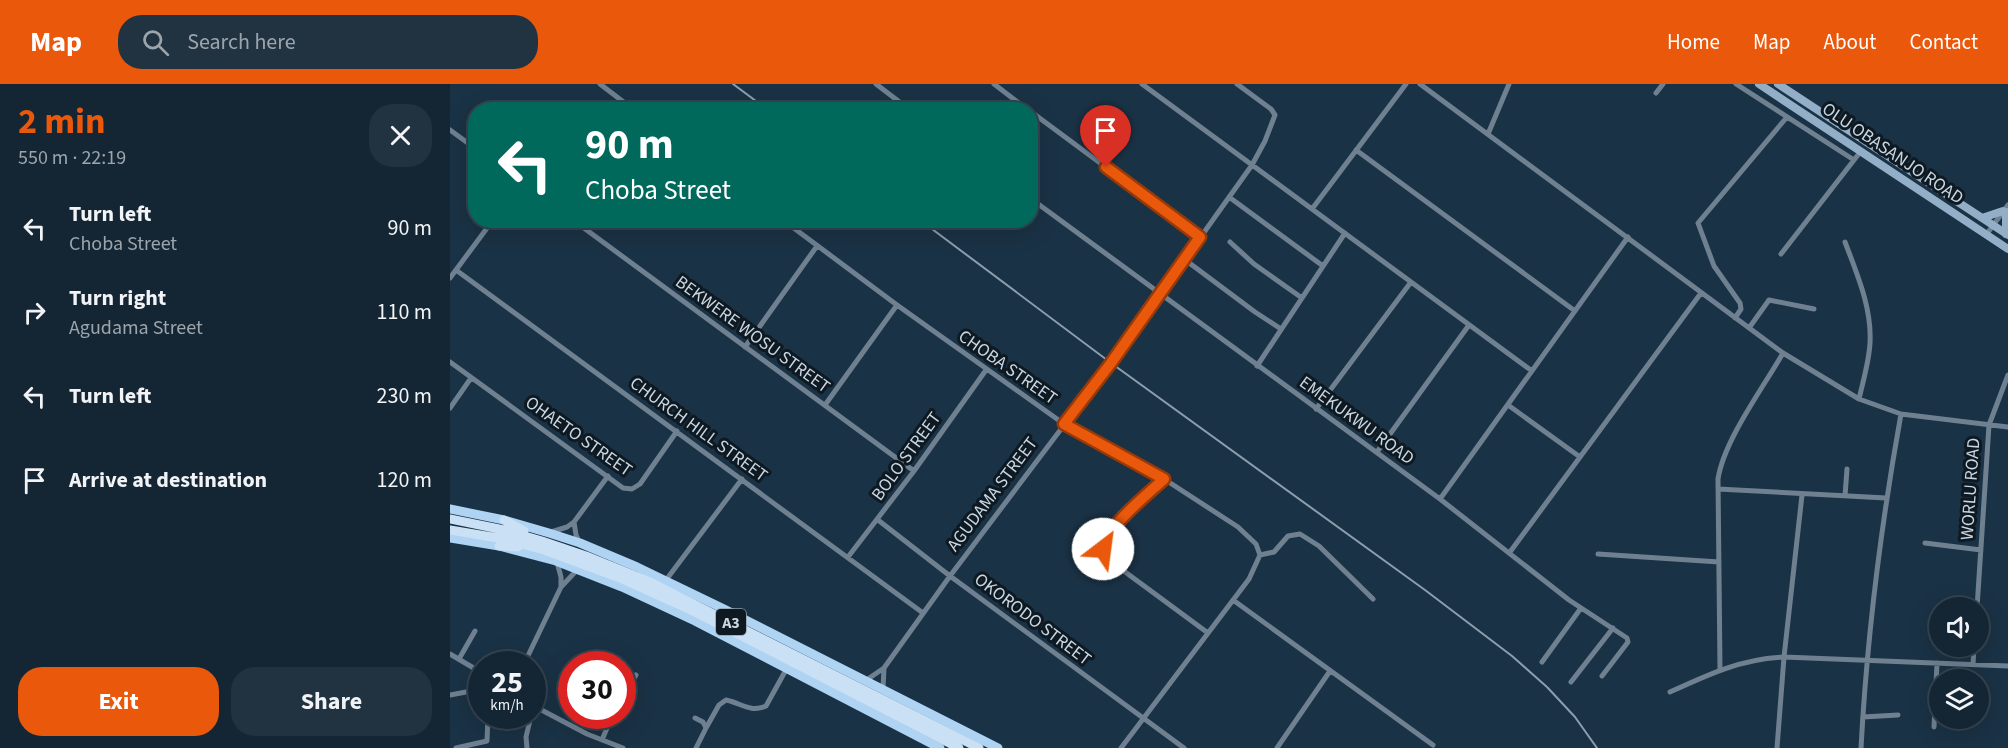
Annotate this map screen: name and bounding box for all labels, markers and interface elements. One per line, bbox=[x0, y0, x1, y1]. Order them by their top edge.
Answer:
search box bbox=[118, 15, 538, 69]
text: Map bbox=[30, 22, 82, 62]
icon: search bbox=[139, 26, 172, 59]
text: Search here bbox=[187, 26, 296, 58]
text: Home bbox=[1667, 27, 1720, 57]
text: Map bbox=[1753, 27, 1791, 57]
text: About bbox=[1824, 27, 1876, 57]
text: Contact bbox=[1909, 27, 1978, 57]
text: 2 min bbox=[18, 96, 106, 147]
street label: OLU OBASANJO ROAD bbox=[1817, 97, 1968, 210]
button: close bbox=[369, 104, 432, 167]
pin bbox=[1080, 105, 1131, 167]
icon: arrive bbox=[1089, 114, 1122, 147]
text: 90 m bbox=[585, 115, 674, 175]
icon: left bbox=[486, 126, 564, 204]
text: 550 m · 22:19 bbox=[18, 144, 126, 172]
text: Choba Street bbox=[585, 171, 731, 210]
text: Turn left bbox=[69, 198, 151, 230]
icon: left bbox=[18, 212, 51, 245]
text: 90 m bbox=[387, 212, 432, 244]
text: Choba Street bbox=[69, 230, 177, 258]
street label: BEKWERE WOSU STREET bbox=[670, 270, 836, 399]
text: Turn right bbox=[69, 282, 166, 314]
icon: right bbox=[18, 296, 51, 329]
text: 110 m bbox=[377, 296, 432, 328]
text: Agudama Street bbox=[69, 314, 203, 342]
street label: CHOBA STREET bbox=[953, 324, 1063, 411]
street label: EMEKUKWU ROAD bbox=[1294, 370, 1419, 471]
street label: CHURCH HILL STREET bbox=[625, 371, 773, 488]
icon: left bbox=[18, 380, 51, 413]
text: Turn left bbox=[69, 380, 151, 412]
text: 230 m bbox=[377, 380, 432, 412]
street label: OHAETO STREET bbox=[520, 390, 638, 483]
street label: BOLO STREET bbox=[866, 407, 947, 506]
street label: AGUDAMA STREET bbox=[941, 432, 1044, 557]
street label: WORLU ROAD bbox=[1954, 437, 1987, 541]
icon: arrive bbox=[18, 464, 51, 497]
text: Arrive at destination bbox=[69, 464, 267, 496]
text: 120 m bbox=[377, 464, 432, 496]
position arrow bbox=[1071, 517, 1135, 581]
street label: OKORODO STREET bbox=[969, 567, 1097, 672]
map controls bbox=[1929, 597, 1989, 729]
button: sound bbox=[1929, 597, 1989, 657]
road number: A3 bbox=[716, 609, 746, 635]
speed limit sign: 30 bbox=[558, 651, 636, 729]
text: 25 bbox=[491, 661, 523, 704]
button: Exit bbox=[18, 667, 219, 736]
button: Share bbox=[231, 667, 432, 736]
button: layers bbox=[1929, 669, 1989, 729]
text: km/h bbox=[490, 695, 524, 716]

